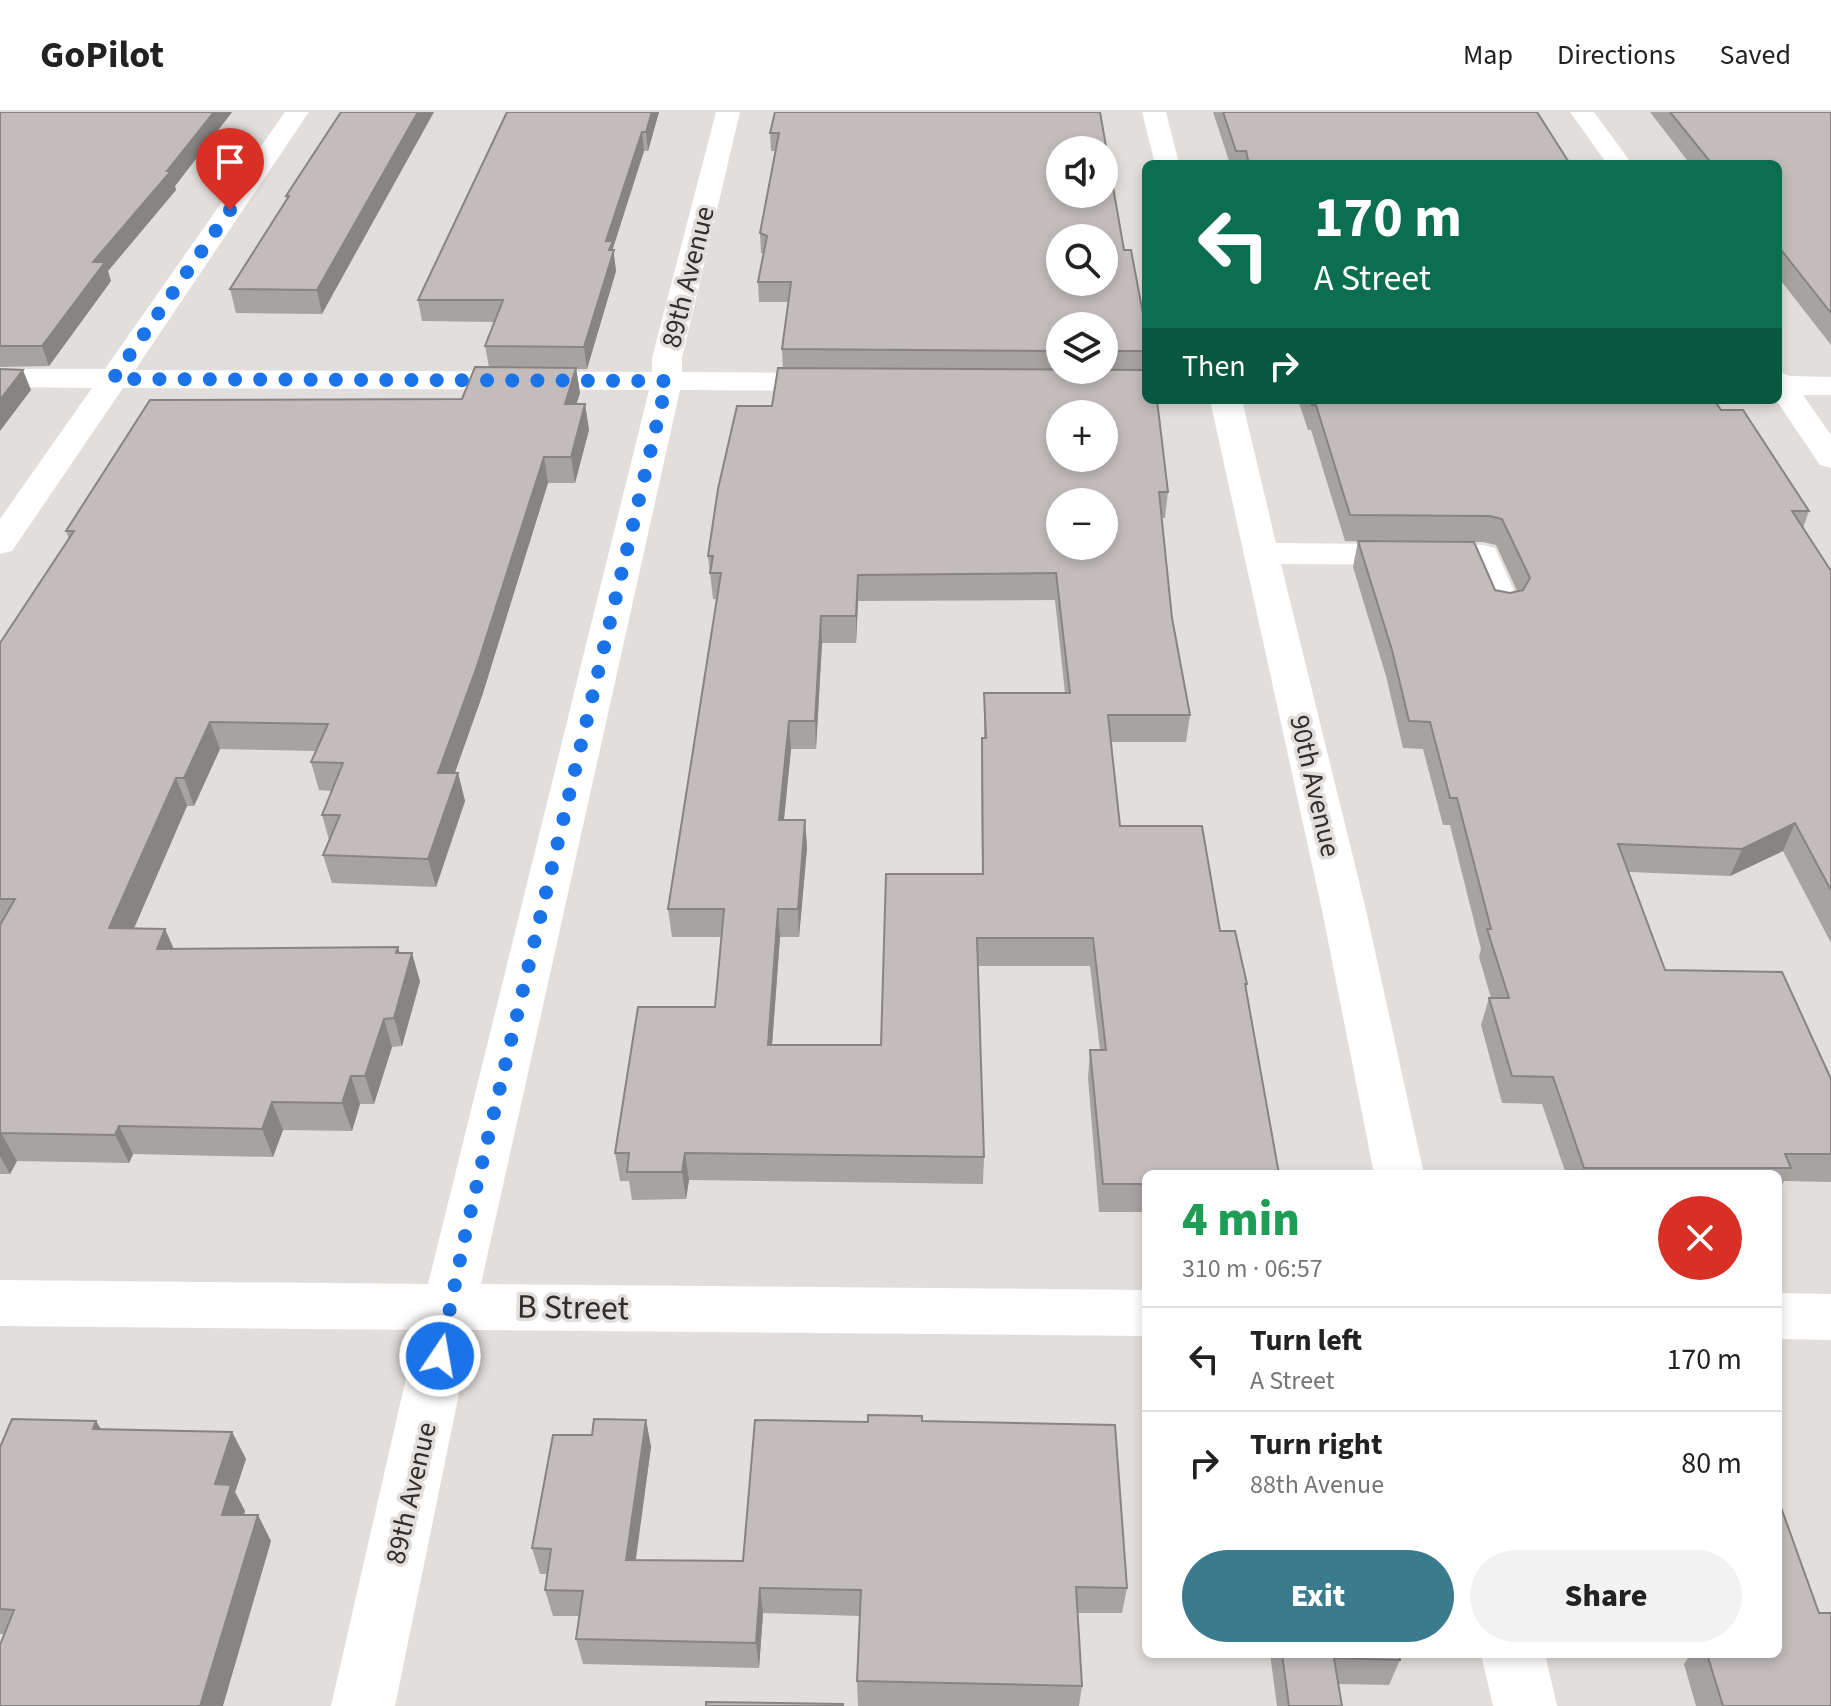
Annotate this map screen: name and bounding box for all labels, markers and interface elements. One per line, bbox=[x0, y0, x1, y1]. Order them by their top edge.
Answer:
text: GoPilot bbox=[40, 28, 164, 82]
text: Map bbox=[1463, 35, 1513, 75]
text: Directions bbox=[1557, 35, 1676, 75]
text: Saved bbox=[1720, 35, 1791, 75]
pin bbox=[196, 128, 264, 210]
map controls bbox=[1046, 136, 1118, 560]
button: sound bbox=[1046, 136, 1118, 208]
icon: arrive bbox=[208, 140, 252, 184]
text: 170 m bbox=[1314, 179, 1462, 258]
icon: left bbox=[1182, 192, 1286, 296]
street label: 89th Avenue bbox=[651, 202, 725, 352]
button: search bbox=[1046, 224, 1118, 296]
text: A Street bbox=[1314, 253, 1431, 304]
button: layers bbox=[1046, 312, 1118, 384]
icon: right bbox=[1262, 344, 1306, 388]
text: Then bbox=[1182, 345, 1246, 388]
button: + bbox=[1046, 400, 1118, 472]
button: − bbox=[1046, 488, 1118, 560]
street label: 90th Avenue bbox=[1279, 711, 1351, 861]
text: 4 min bbox=[1182, 1186, 1300, 1254]
button: close bbox=[1658, 1196, 1742, 1280]
text: 310 m · 06:57 bbox=[1182, 1250, 1323, 1287]
street label: B Street bbox=[517, 1283, 630, 1333]
position arrow bbox=[398, 1314, 482, 1398]
text: Turn left bbox=[1250, 1319, 1362, 1362]
icon: left bbox=[1182, 1337, 1226, 1381]
text: 170 m bbox=[1666, 1338, 1742, 1381]
text: A Street bbox=[1250, 1362, 1334, 1399]
street label: 89th Avenue bbox=[375, 1418, 447, 1568]
text: Turn right bbox=[1250, 1423, 1382, 1466]
icon: right bbox=[1182, 1441, 1226, 1485]
text: 80 m bbox=[1681, 1442, 1742, 1485]
text: 88th Avenue bbox=[1250, 1466, 1384, 1503]
button: Exit bbox=[1182, 1550, 1454, 1642]
button: Share bbox=[1470, 1550, 1742, 1642]

